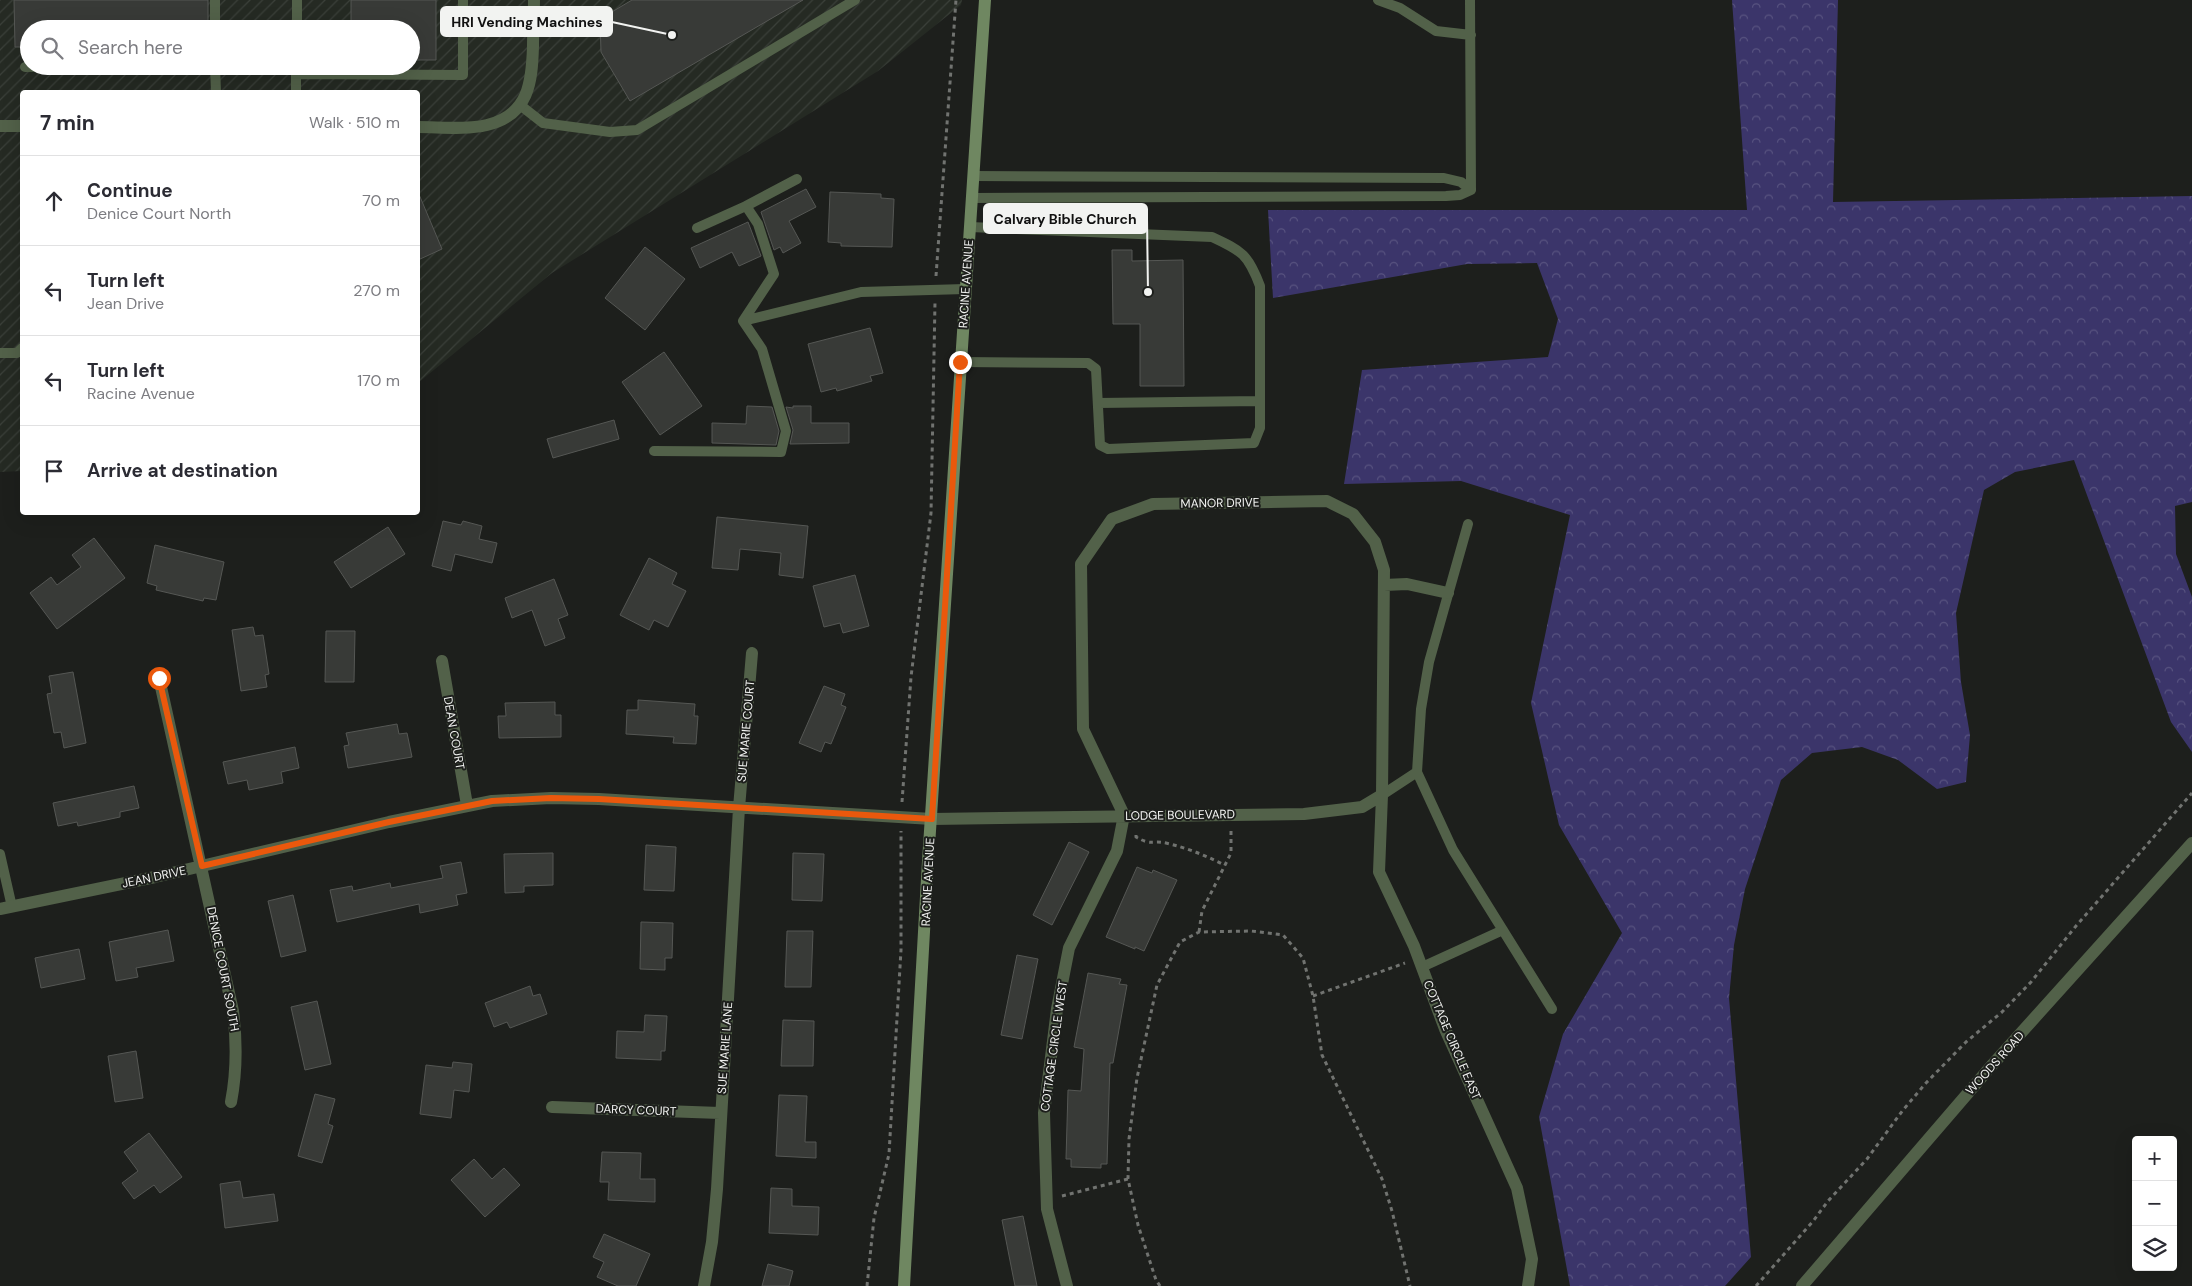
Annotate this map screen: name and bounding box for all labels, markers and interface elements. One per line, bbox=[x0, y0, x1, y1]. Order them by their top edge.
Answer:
callout: HRI Vending Machines bbox=[441, 7, 612, 36]
text: HRI Vending Machines bbox=[451, 13, 603, 31]
search box bbox=[20, 20, 420, 75]
icon: search bbox=[38, 34, 66, 62]
text: Search here bbox=[78, 35, 183, 60]
text: 7 min bbox=[40, 109, 95, 137]
text: Walk · 510 m bbox=[309, 112, 400, 133]
text: Continue bbox=[87, 178, 173, 203]
icon: ahead bbox=[40, 187, 68, 215]
text: 70 m bbox=[362, 190, 400, 211]
text: Denice Court North bbox=[87, 203, 231, 224]
callout: Calvary Bible Church bbox=[984, 204, 1147, 233]
text: Calvary Bible Church bbox=[993, 210, 1137, 228]
street label: RACINE AVENUE bbox=[955, 239, 977, 329]
text: Turn left bbox=[87, 268, 165, 293]
icon: left bbox=[40, 277, 68, 305]
text: 270 m bbox=[353, 280, 400, 301]
text: Jean Drive bbox=[87, 293, 164, 314]
route end bbox=[949, 351, 972, 374]
text: Turn left bbox=[87, 358, 165, 383]
icon: left bbox=[40, 367, 68, 395]
text: 170 m bbox=[357, 370, 400, 391]
text: Racine Avenue bbox=[87, 383, 195, 404]
icon: arrive bbox=[40, 457, 68, 485]
text: Arrive at destination bbox=[87, 458, 278, 483]
street label: MANOR DRIVE bbox=[1180, 494, 1260, 512]
route start bbox=[148, 667, 171, 690]
street label: SUE MARIE COURT bbox=[734, 679, 758, 783]
street label: DEAN COURT bbox=[440, 695, 468, 771]
street label: LODGE BOULEVARD bbox=[1125, 806, 1235, 824]
street label: RACINE AVENUE bbox=[918, 837, 938, 927]
street label: JEAN DRIVE bbox=[120, 862, 188, 892]
street label: DENICE COURT SOUTH bbox=[203, 905, 243, 1033]
street label: COTTAGE CIRCLE EAST bbox=[1420, 978, 1485, 1102]
street label: COTTAGE CIRCLE WEST bbox=[1037, 979, 1071, 1112]
street label: SUE MARIE LANE bbox=[714, 1001, 736, 1095]
street label: WOODS ROAD bbox=[1962, 1028, 2028, 1098]
street label: DARCY COURT bbox=[595, 1101, 677, 1119]
map controls bbox=[2132, 1136, 2177, 1271]
button: + bbox=[2132, 1136, 2177, 1181]
button: − bbox=[2132, 1181, 2177, 1226]
button: layers bbox=[2132, 1226, 2177, 1271]

